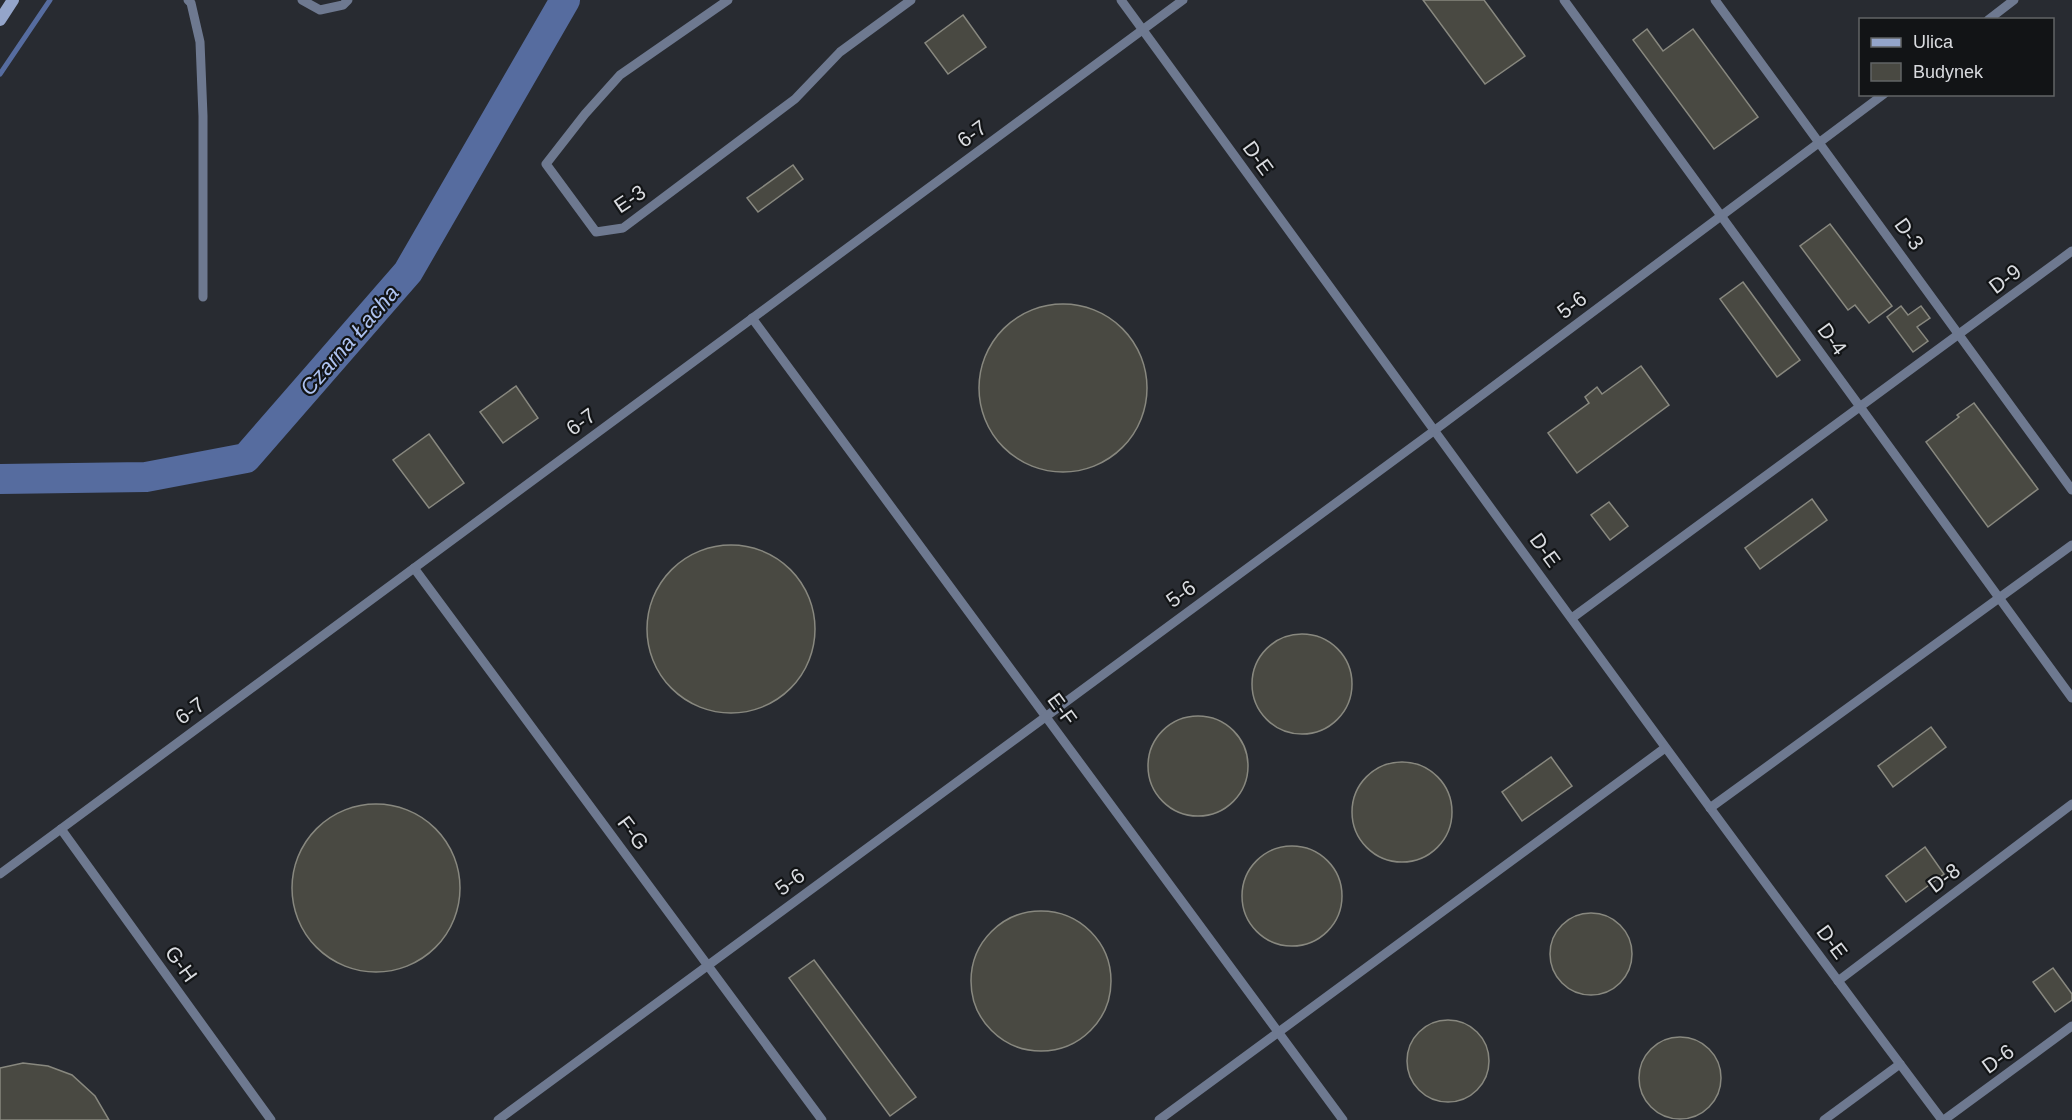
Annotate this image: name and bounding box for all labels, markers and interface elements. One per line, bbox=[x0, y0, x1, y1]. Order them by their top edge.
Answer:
legend bbox=[1859, 18, 2054, 96]
text: Ulica bbox=[1913, 32, 1954, 52]
text: Budynek bbox=[1913, 62, 1984, 82]
street label: 6-7 bbox=[953, 115, 991, 152]
street label: D-E bbox=[1238, 136, 1278, 179]
street label: E-3 bbox=[610, 180, 650, 217]
street label: D-3 bbox=[1890, 213, 1929, 254]
street label: D-9 bbox=[1984, 259, 2025, 298]
water label: Czarna Łacha bbox=[295, 280, 404, 400]
street label: 5-6 bbox=[1553, 286, 1591, 323]
street label: D-4 bbox=[1813, 318, 1852, 359]
street label: 6-7 bbox=[562, 403, 600, 440]
street label: D-E bbox=[1525, 528, 1565, 571]
street label: 5-6 bbox=[1162, 575, 1200, 612]
street label: E-F bbox=[1043, 688, 1082, 729]
street label: 6-7 bbox=[171, 692, 209, 729]
street label: F-G bbox=[613, 811, 653, 854]
street label: D-8 bbox=[1923, 858, 1964, 897]
street label: 5-6 bbox=[771, 863, 809, 900]
street label: D-E bbox=[1812, 920, 1852, 963]
street label: G-H bbox=[161, 941, 202, 986]
street label: D-6 bbox=[1977, 1039, 2018, 1078]

